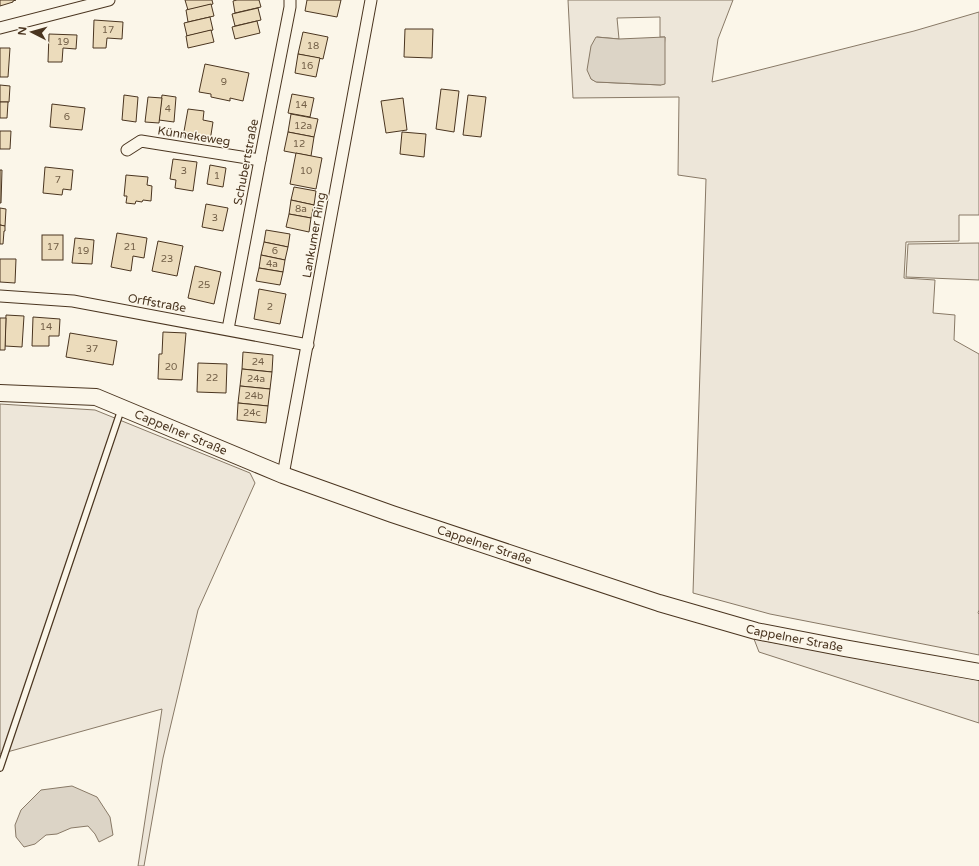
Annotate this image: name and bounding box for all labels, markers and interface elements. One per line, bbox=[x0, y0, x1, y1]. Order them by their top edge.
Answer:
north arrow bbox=[12, 12, 52, 52]
house number: 17 bbox=[102, 24, 114, 36]
text: N bbox=[16, 26, 29, 36]
house number: 19 bbox=[57, 36, 69, 48]
house number: 18 bbox=[307, 40, 319, 52]
house number: 16 bbox=[301, 60, 313, 72]
house number: 9 bbox=[221, 76, 227, 88]
house number: 14 bbox=[295, 99, 307, 111]
house number: 4 bbox=[165, 103, 171, 115]
house number: 6 bbox=[64, 111, 70, 123]
street label: Schubertstraße bbox=[231, 117, 261, 206]
house number: 12a bbox=[294, 120, 312, 132]
street label: Künnekeweg bbox=[156, 123, 232, 149]
house number: 12 bbox=[293, 138, 305, 150]
house number: 3 bbox=[181, 165, 187, 177]
house number: 10 bbox=[300, 165, 312, 177]
house number: 1 bbox=[214, 170, 220, 182]
house number: 7 bbox=[55, 174, 61, 186]
street label: Lankumer Ring bbox=[300, 191, 328, 279]
house number: 8a bbox=[295, 203, 307, 215]
house number: 3 bbox=[212, 212, 218, 224]
house number: 17 bbox=[47, 241, 59, 253]
house number: 21 bbox=[124, 241, 136, 253]
house number: 19 bbox=[77, 245, 89, 257]
house number: 6 bbox=[272, 245, 278, 257]
house number: 23 bbox=[161, 253, 173, 265]
house number: 4a bbox=[266, 258, 278, 270]
house number: 25 bbox=[198, 279, 210, 291]
street label: Orffstraße bbox=[127, 291, 188, 315]
house number: 2 bbox=[267, 301, 273, 313]
house number: 14 bbox=[40, 321, 52, 333]
house number: 37 bbox=[86, 343, 98, 355]
house number: 24 bbox=[252, 356, 264, 368]
house number: 20 bbox=[165, 361, 177, 373]
house number: 22 bbox=[206, 372, 218, 384]
house number: 24a bbox=[247, 373, 265, 385]
house number: 24b bbox=[245, 390, 263, 402]
street label: Cappelner Straße bbox=[132, 407, 229, 458]
house number: 24c bbox=[243, 407, 261, 419]
street label: Cappelner Straße bbox=[435, 523, 534, 567]
street label: Cappelner Straße bbox=[744, 621, 845, 655]

